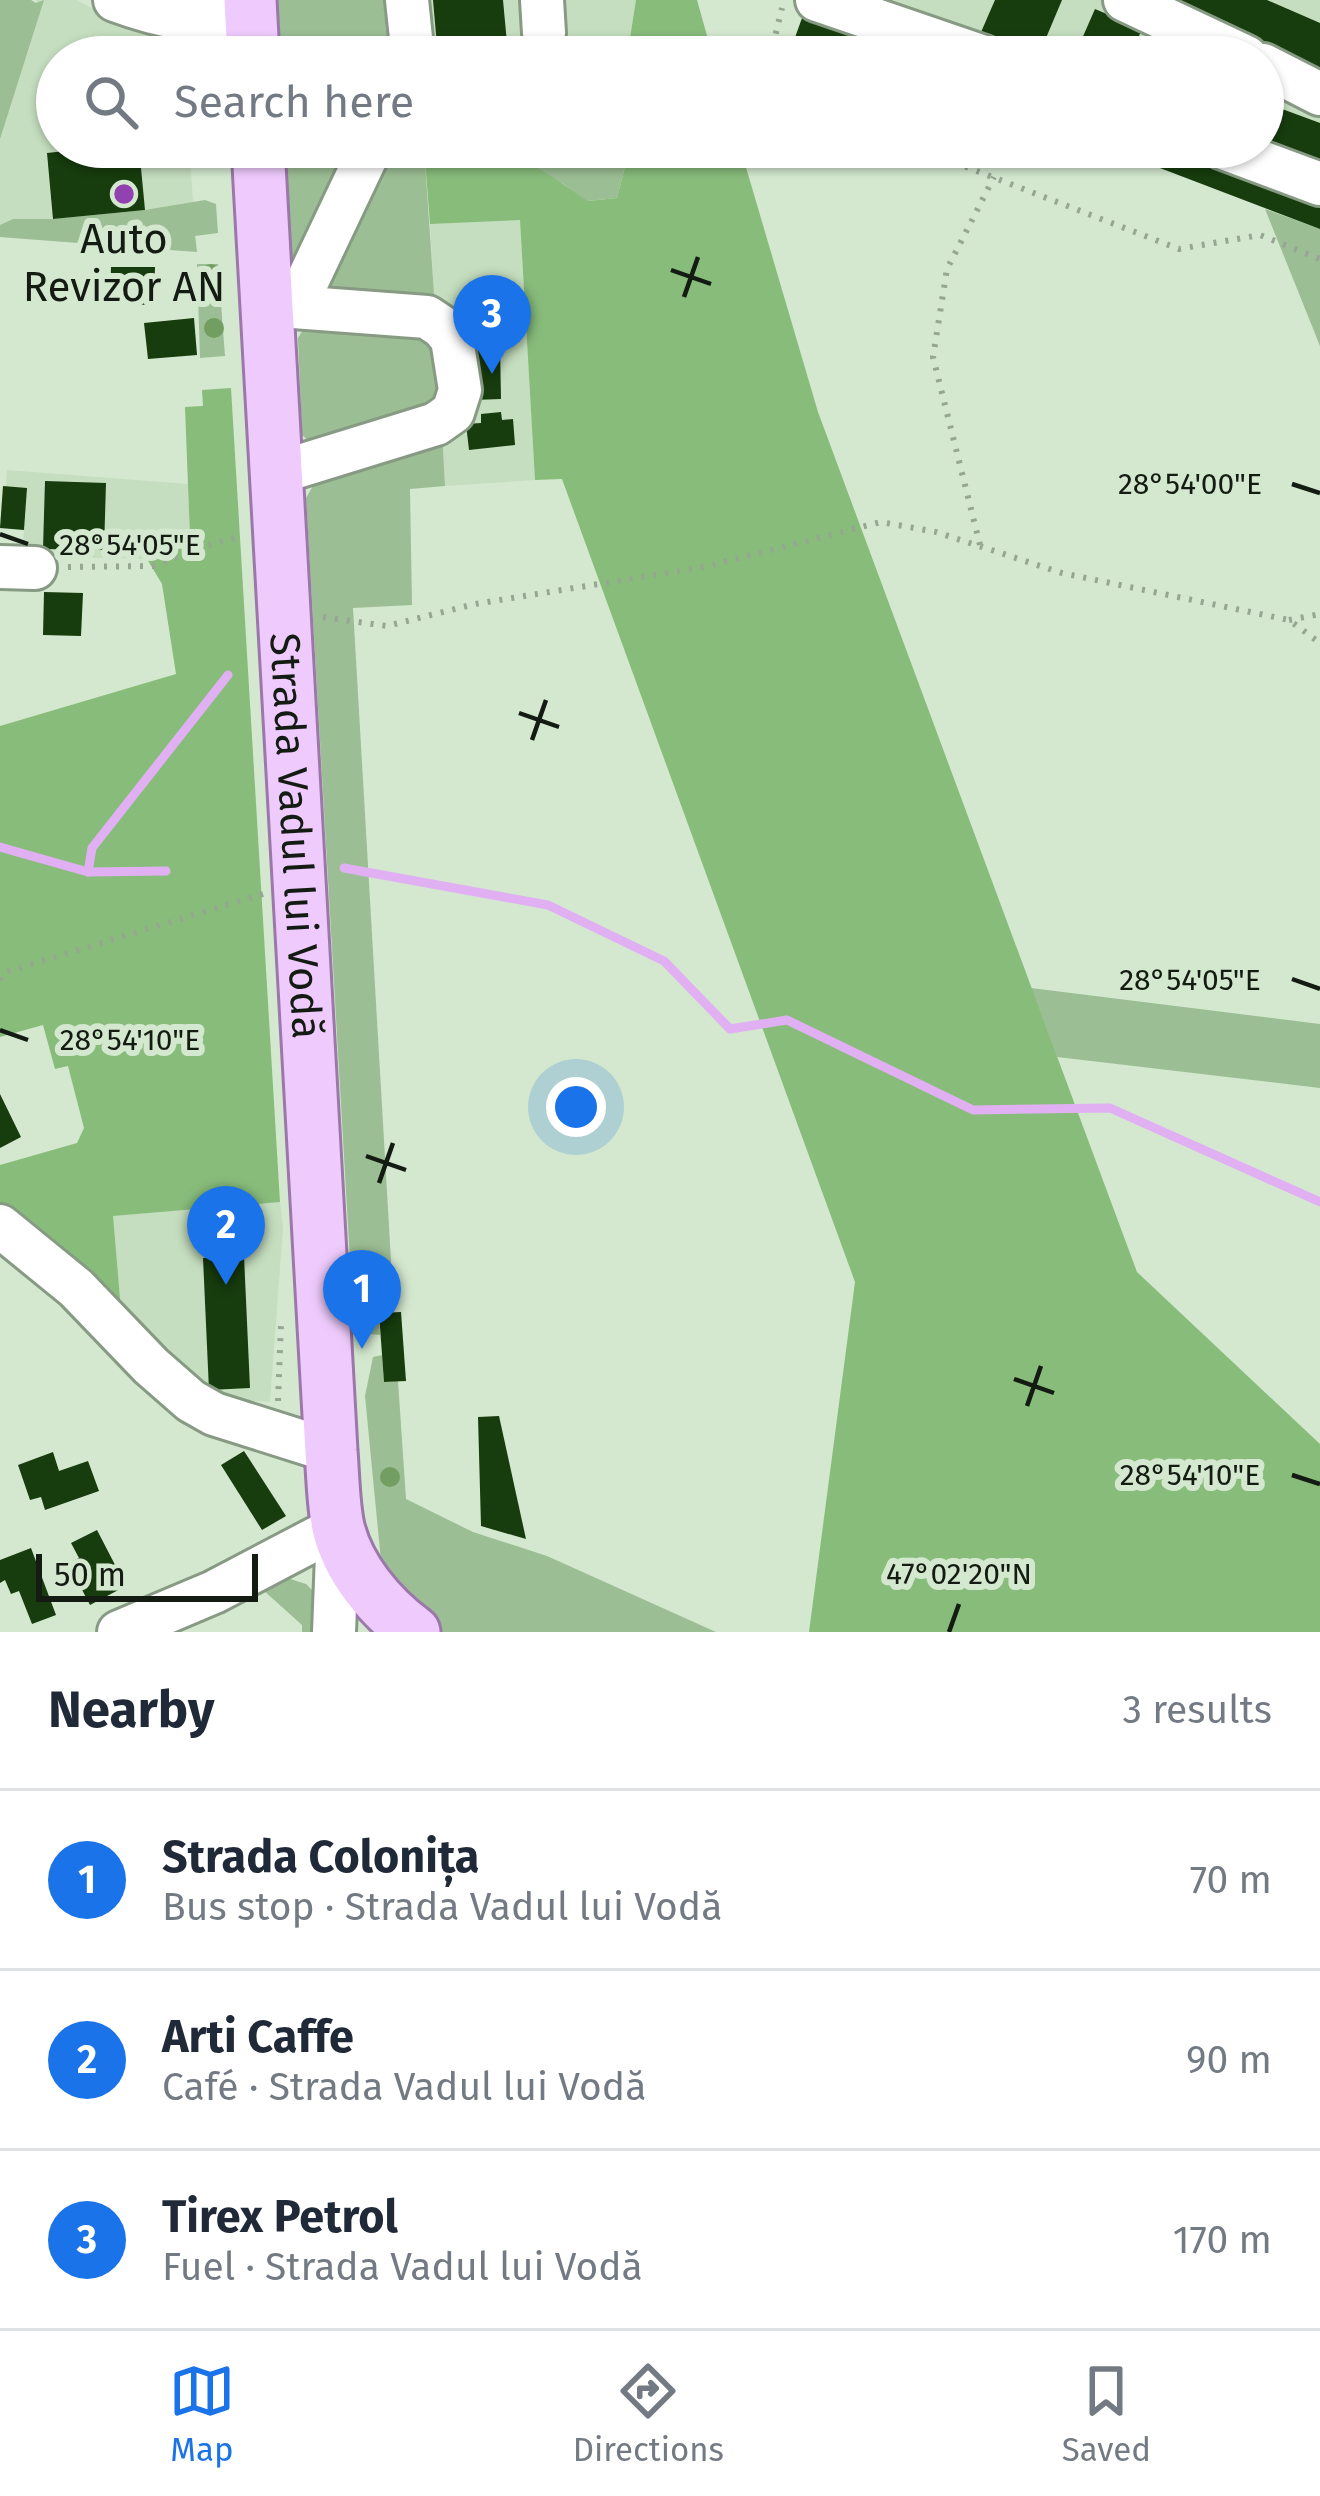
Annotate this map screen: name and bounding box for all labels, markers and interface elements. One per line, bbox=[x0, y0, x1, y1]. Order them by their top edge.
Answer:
search box bbox=[36, 36, 1284, 168]
icon: search bbox=[78, 69, 144, 135]
text: Search here bbox=[174, 75, 414, 129]
marker: Auto Revizor AN bbox=[111, 181, 137, 207]
place label: Auto Revizor AN bbox=[23, 214, 225, 312]
pin: 3 bbox=[453, 275, 531, 374]
text: 28°54'00"E bbox=[1118, 466, 1262, 502]
text: 28°54'05"E bbox=[59, 527, 201, 563]
street label: Strada Vadul lui Vodă bbox=[259, 631, 332, 1041]
text: 28°54'05"E bbox=[1119, 962, 1261, 998]
text: 28°54'10"E bbox=[60, 1022, 200, 1058]
your location bbox=[546, 1077, 606, 1137]
pin: 2 bbox=[187, 1186, 265, 1285]
pin: 1 bbox=[323, 1250, 401, 1349]
text: 28°54'10"E bbox=[1120, 1457, 1260, 1493]
scale bar bbox=[36, 1548, 258, 1601]
text: 50 m bbox=[54, 1555, 126, 1595]
text: 47°02'20"N bbox=[886, 1556, 1032, 1592]
text: Nearby bbox=[48, 1679, 214, 1741]
text: 3 results bbox=[1122, 1687, 1272, 1733]
text: Strada Colonița bbox=[162, 1830, 479, 1884]
text: 1 bbox=[78, 1857, 96, 1903]
text: 70 m bbox=[1190, 1857, 1272, 1903]
text: Bus stop · Strada Vadul lui Vodă bbox=[162, 1884, 722, 1930]
text: Arti Caffe bbox=[162, 2010, 354, 2064]
text: 2 bbox=[77, 2037, 97, 2083]
text: 90 m bbox=[1186, 2037, 1272, 2083]
text: Café · Strada Vadul lui Vodă bbox=[162, 2064, 646, 2110]
text: Tirex Petrol bbox=[162, 2190, 398, 2244]
text: 3 bbox=[77, 2217, 97, 2263]
text: 170 m bbox=[1173, 2217, 1272, 2263]
text: Fuel · Strada Vadul lui Vodă bbox=[162, 2244, 643, 2290]
tab: Map bbox=[169, 2358, 235, 2470]
tab: Directions bbox=[573, 2358, 724, 2470]
tab: Saved bbox=[1062, 2358, 1151, 2470]

